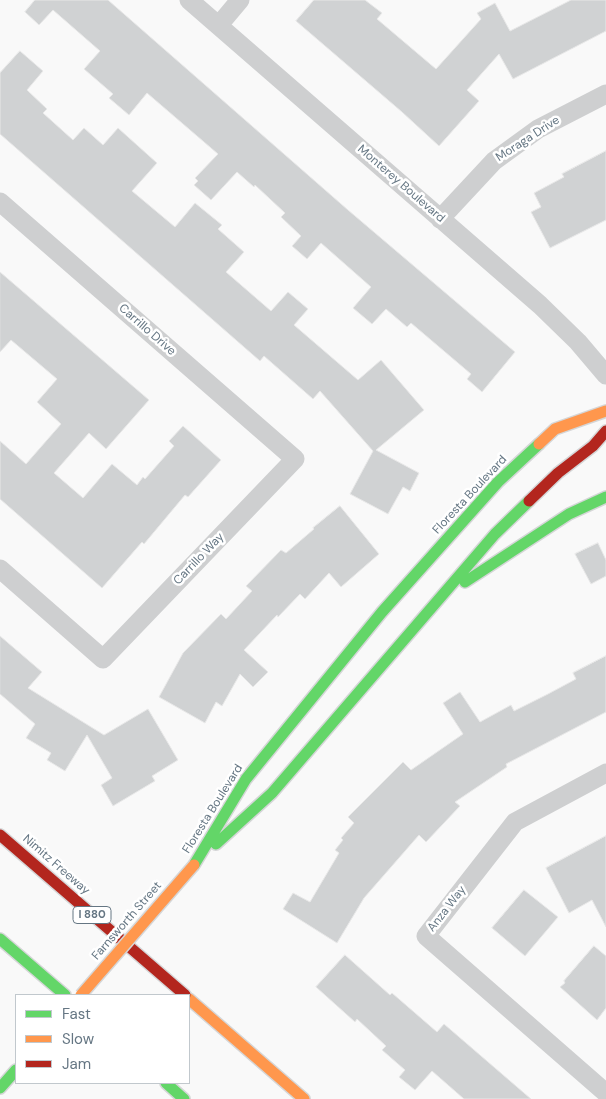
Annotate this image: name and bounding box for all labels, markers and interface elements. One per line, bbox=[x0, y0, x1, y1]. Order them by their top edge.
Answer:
street label: Moraga Drive bbox=[493, 113, 563, 165]
street label: Monterey Boulevard bbox=[354, 142, 448, 226]
street label: Carrillo Drive bbox=[115, 301, 179, 359]
street label: Floresta Boulevard bbox=[430, 453, 510, 537]
street label: Carrillo Way bbox=[171, 530, 227, 588]
street label: Floresta Boulevard bbox=[180, 762, 246, 856]
street label: Nimitz Freeway bbox=[20, 832, 92, 898]
street label: Farnsworth Street bbox=[89, 879, 165, 963]
street label: Anza Way bbox=[425, 883, 469, 935]
road number: I 880 bbox=[73, 906, 111, 924]
legend bbox=[15, 994, 190, 1084]
text: Fast bbox=[62, 1004, 91, 1024]
text: Slow bbox=[62, 1029, 94, 1049]
text: Jam bbox=[62, 1054, 91, 1074]

